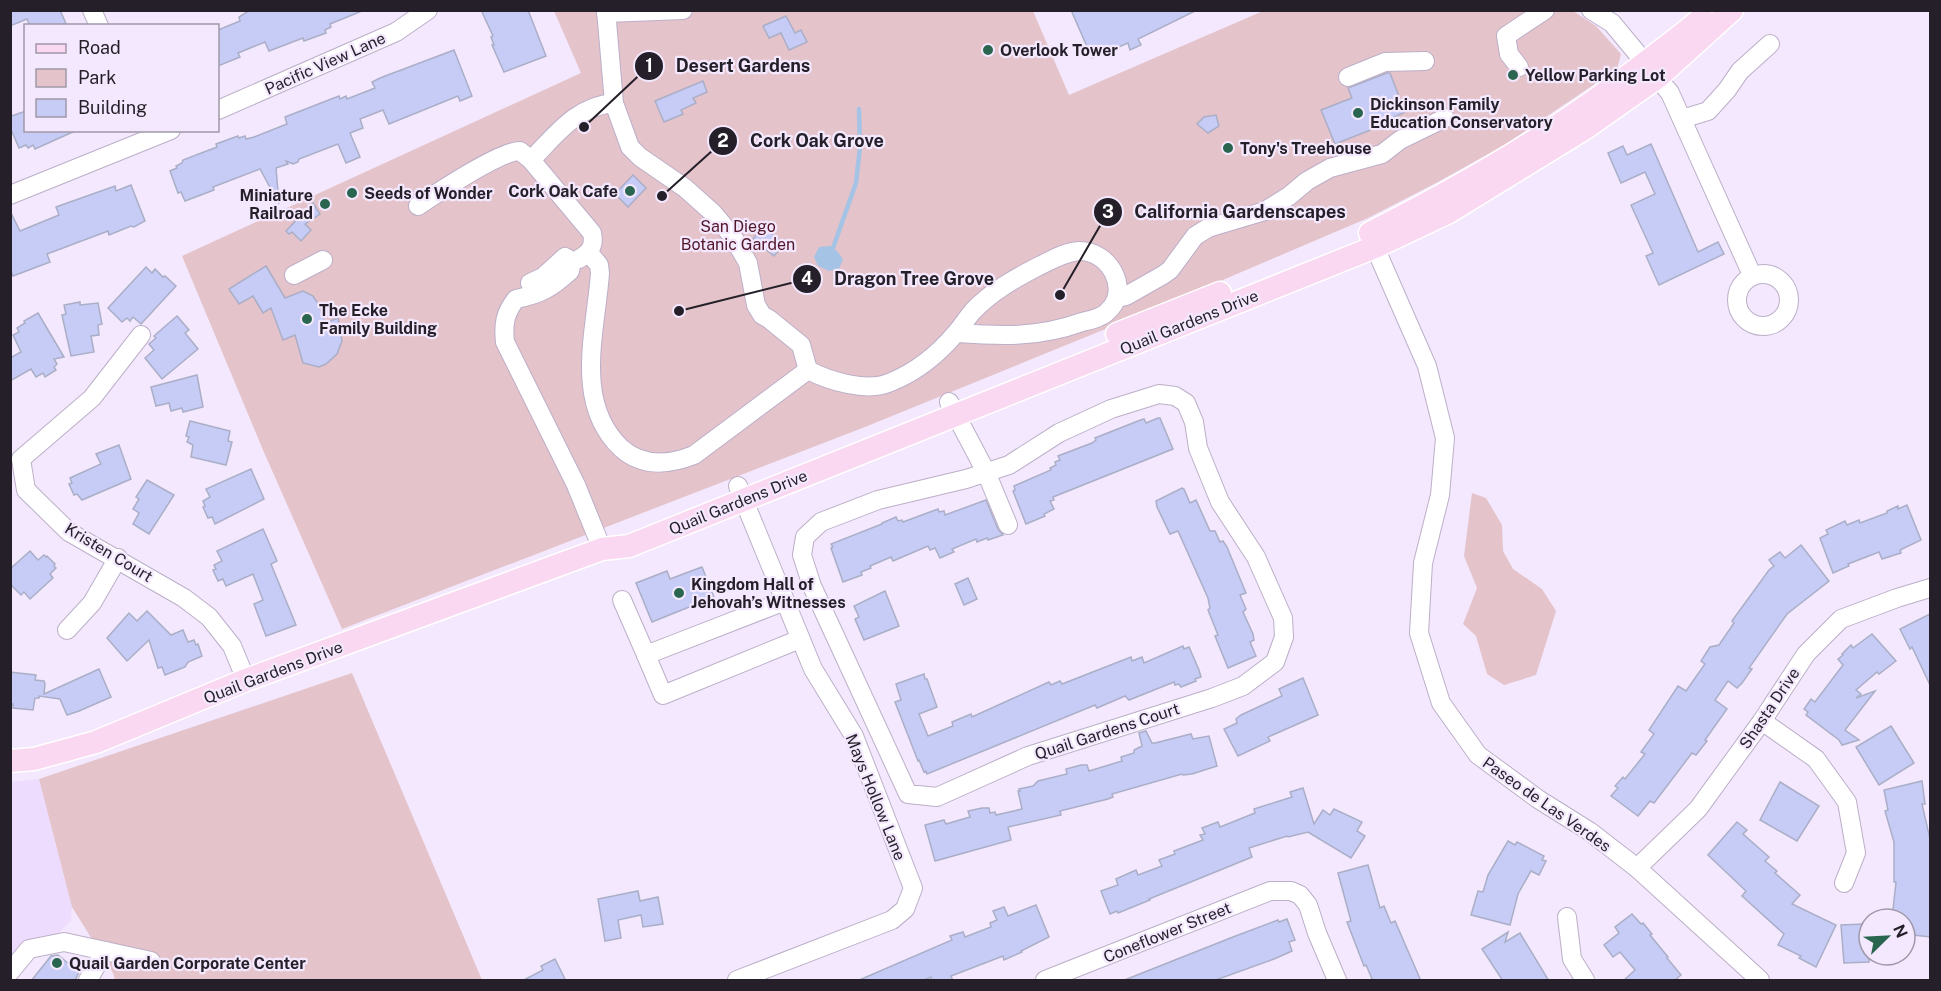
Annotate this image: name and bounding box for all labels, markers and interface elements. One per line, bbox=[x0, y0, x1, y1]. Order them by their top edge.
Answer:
legend bbox=[24, 24, 219, 132]
street label: Pacific View Lane bbox=[262, 28, 388, 99]
text: Road bbox=[78, 37, 121, 58]
place label: Overlook Tower bbox=[1000, 41, 1118, 60]
marker: Overlook Tower bbox=[981, 43, 995, 57]
callout: Desert Gardens bbox=[634, 48, 823, 84]
text: 1 bbox=[645, 55, 653, 76]
text: Desert Gardens bbox=[676, 55, 810, 76]
place label: Yellow Parking Lot bbox=[1525, 66, 1666, 85]
text: Park bbox=[78, 67, 116, 88]
marker: Yellow Parking Lot bbox=[1506, 68, 1520, 82]
place label: Dickinson Family Education Conservatory bbox=[1370, 95, 1553, 132]
text: Building bbox=[78, 97, 147, 118]
marker: Dickinson Family Education Conservatory bbox=[1351, 106, 1365, 120]
callout: Cork Oak Grove bbox=[708, 123, 896, 159]
text: 2 bbox=[717, 130, 729, 151]
text: Cork Oak Grove bbox=[750, 130, 884, 151]
place label: Tony's Treehouse bbox=[1240, 139, 1372, 158]
marker: Tony's Treehouse bbox=[1221, 141, 1235, 155]
place label: Cork Oak Cafe bbox=[508, 182, 618, 201]
place label: Seeds of Wonder bbox=[364, 184, 493, 203]
marker: Cork Oak Cafe bbox=[623, 184, 637, 198]
place label: Miniature Railroad bbox=[240, 186, 313, 223]
marker: Seeds of Wonder bbox=[345, 186, 359, 200]
callout: California Gardenscapes bbox=[1093, 194, 1358, 230]
marker: Miniature Railroad bbox=[318, 197, 332, 211]
text: 3 bbox=[1102, 201, 1114, 222]
text: California Gardenscapes bbox=[1134, 201, 1346, 222]
park label: San Diego Botanic Garden bbox=[681, 217, 795, 254]
callout: Dragon Tree Grove bbox=[792, 261, 1006, 297]
text: 4 bbox=[801, 268, 813, 289]
text: Dragon Tree Grove bbox=[834, 268, 994, 289]
street label: Quail Gardens Drive bbox=[1117, 286, 1261, 359]
place label: The Ecke Family Building bbox=[319, 301, 437, 338]
marker: The Ecke Family Building bbox=[300, 312, 314, 326]
street label: Quail Gardens Drive bbox=[666, 466, 810, 539]
street label: Kristen Court bbox=[61, 519, 156, 586]
place label: Kingdom Hall of Jehovah’s Witnesses bbox=[691, 575, 846, 612]
marker: Kingdom Hall of Jehovah’s Witnesses bbox=[672, 586, 686, 600]
street label: Quail Gardens Drive bbox=[201, 637, 345, 708]
street label: Shasta Drive bbox=[1735, 664, 1804, 752]
street label: Quail Gardens Court bbox=[1032, 699, 1182, 764]
street label: Mays Hollow Lane bbox=[842, 731, 910, 863]
street label: Paseo de Las Verdes bbox=[1479, 753, 1614, 856]
street label: Coneflower Street bbox=[1101, 898, 1234, 967]
north arrow bbox=[1857, 907, 1917, 967]
text: N bbox=[1889, 922, 1911, 941]
place label: Quail Garden Corporate Center bbox=[69, 954, 306, 973]
marker: Quail Garden Corporate Center bbox=[50, 956, 64, 970]

